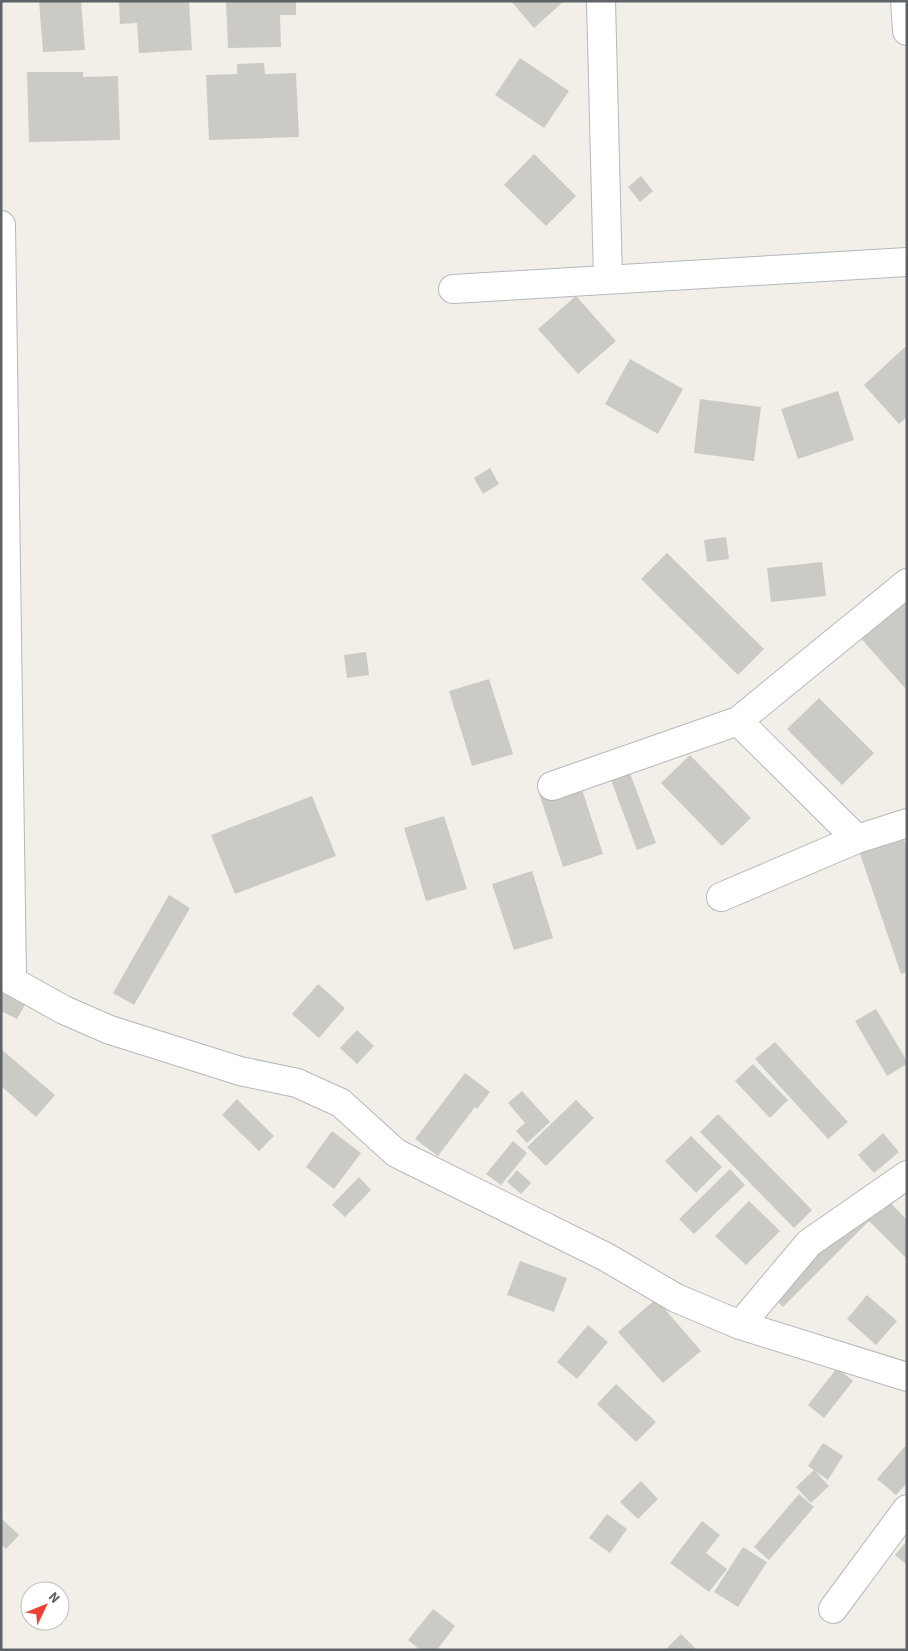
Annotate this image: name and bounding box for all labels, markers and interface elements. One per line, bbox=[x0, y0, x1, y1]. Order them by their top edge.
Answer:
north arrow bbox=[20, 1581, 70, 1631]
text: N bbox=[43, 1588, 64, 1608]

